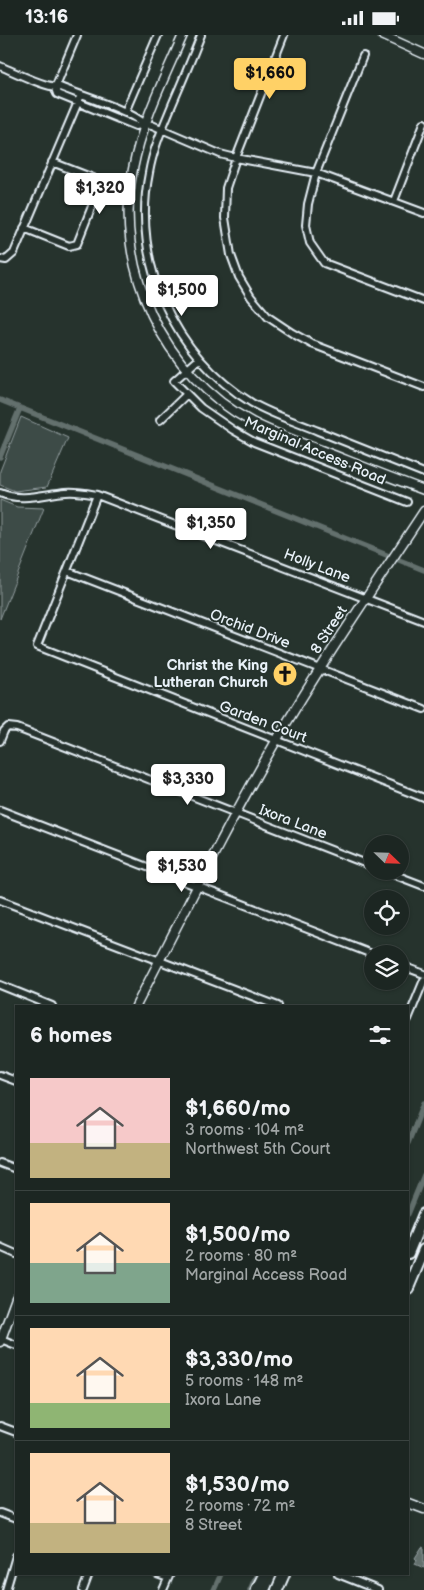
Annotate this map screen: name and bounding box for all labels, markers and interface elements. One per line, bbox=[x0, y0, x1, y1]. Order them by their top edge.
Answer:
text: 13:16 bbox=[25, 6, 68, 29]
pin: $1,660 bbox=[229, 57, 311, 100]
text: $1,660 bbox=[245, 64, 295, 83]
pin: $1,320 bbox=[59, 173, 141, 215]
text: $1,320 bbox=[75, 179, 125, 198]
pin: $1,500 bbox=[141, 275, 223, 317]
text: $1,500 bbox=[157, 281, 207, 300]
street label: Marginal Access Road bbox=[241, 413, 389, 489]
pin: $1,350 bbox=[170, 507, 252, 550]
text: $1,350 bbox=[186, 514, 236, 533]
street label: Holly Lane bbox=[281, 545, 353, 587]
street label: 8 Street bbox=[306, 602, 352, 658]
street label: Orchid Drive bbox=[207, 605, 293, 653]
place label: Christ the King Lutheran Church bbox=[154, 656, 268, 692]
church icon: Christ the King Lutheran Church bbox=[272, 661, 298, 687]
street label: Garden Court bbox=[216, 697, 310, 748]
pin: $3,330 bbox=[147, 763, 229, 806]
text: $3,330 bbox=[162, 770, 214, 789]
street label: Ixora Lane bbox=[256, 800, 330, 844]
north arrow bbox=[364, 835, 409, 880]
map controls bbox=[364, 835, 409, 990]
pin: $1,530 bbox=[141, 851, 223, 893]
text: $1,530 bbox=[157, 857, 207, 876]
button: locate bbox=[364, 890, 409, 935]
button: layers bbox=[364, 945, 409, 990]
icon: filters bbox=[366, 1021, 394, 1049]
text: 6 homes bbox=[30, 1023, 112, 1048]
text: $1,660/mo bbox=[185, 1096, 291, 1121]
icon: home bbox=[70, 1098, 130, 1158]
text: 3 rooms · 104 m² bbox=[185, 1121, 304, 1140]
text: Northwest 5th Court bbox=[185, 1140, 330, 1159]
text: $1,500/mo bbox=[185, 1222, 290, 1247]
icon: home bbox=[70, 1223, 130, 1283]
text: 2 rooms · 80 m² bbox=[185, 1247, 297, 1266]
text: Marginal Access Road bbox=[185, 1266, 347, 1285]
text: $3,330/mo bbox=[185, 1347, 293, 1372]
icon: home bbox=[70, 1348, 130, 1408]
text: 5 rooms · 148 m² bbox=[185, 1372, 303, 1391]
text: Ixora Lane bbox=[185, 1391, 261, 1410]
text: $1,530/mo bbox=[185, 1472, 290, 1497]
icon: home bbox=[70, 1473, 130, 1533]
text: 2 rooms · 72 m² bbox=[185, 1497, 295, 1516]
text: 8 Street bbox=[185, 1516, 242, 1535]

